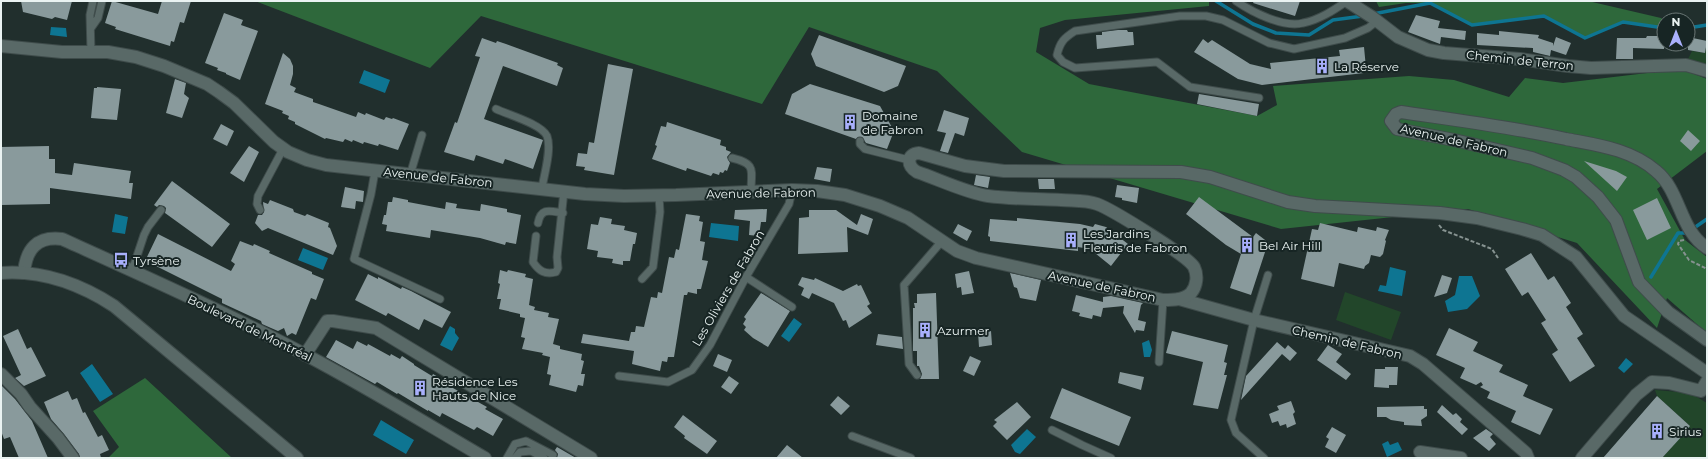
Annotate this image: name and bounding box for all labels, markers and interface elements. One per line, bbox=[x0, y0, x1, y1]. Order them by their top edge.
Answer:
north arrow bbox=[1656, 12, 1696, 52]
text: N bbox=[1672, 15, 1680, 29]
street label: Chemin de Terron bbox=[1465, 47, 1575, 73]
building icon: La Réserve bbox=[1313, 57, 1331, 75]
place label: La Réserve bbox=[1334, 59, 1399, 74]
place label: Domaine de Fabron bbox=[862, 108, 923, 137]
building icon: Domaine de Fabron bbox=[841, 113, 859, 131]
street label: Avenue de Fabron bbox=[1399, 120, 1509, 160]
street label: Avenue de Fabron bbox=[383, 164, 493, 190]
street label: Avenue de Fabron bbox=[706, 185, 816, 201]
place label: Les Jardins Fleuris de Fabron bbox=[1083, 226, 1187, 255]
street label: Les Oliviers de Fabron bbox=[689, 227, 767, 349]
building icon: Les Jardins Fleuris de Fabron bbox=[1062, 231, 1080, 249]
building icon: Bel Air Hill bbox=[1238, 236, 1256, 254]
place label: Bel Air Hill bbox=[1259, 238, 1321, 253]
bus stop icon: Tyrsène bbox=[112, 251, 130, 269]
place label: Tyrsène bbox=[133, 253, 180, 268]
street label: Avenue de Fabron bbox=[1047, 267, 1157, 305]
street label: Boulevard de Montréal bbox=[185, 291, 315, 365]
building icon: Azurmer bbox=[916, 321, 934, 339]
street label: Chemin de Fabron bbox=[1291, 322, 1403, 362]
place label: Azurmer bbox=[937, 323, 989, 338]
place label: Résidence Les Hauts de Nice bbox=[432, 374, 518, 403]
building icon: Résidence Les Hauts de Nice bbox=[411, 379, 429, 397]
building icon: Sirius bbox=[1648, 422, 1666, 440]
place label: Sirius bbox=[1669, 424, 1702, 439]

